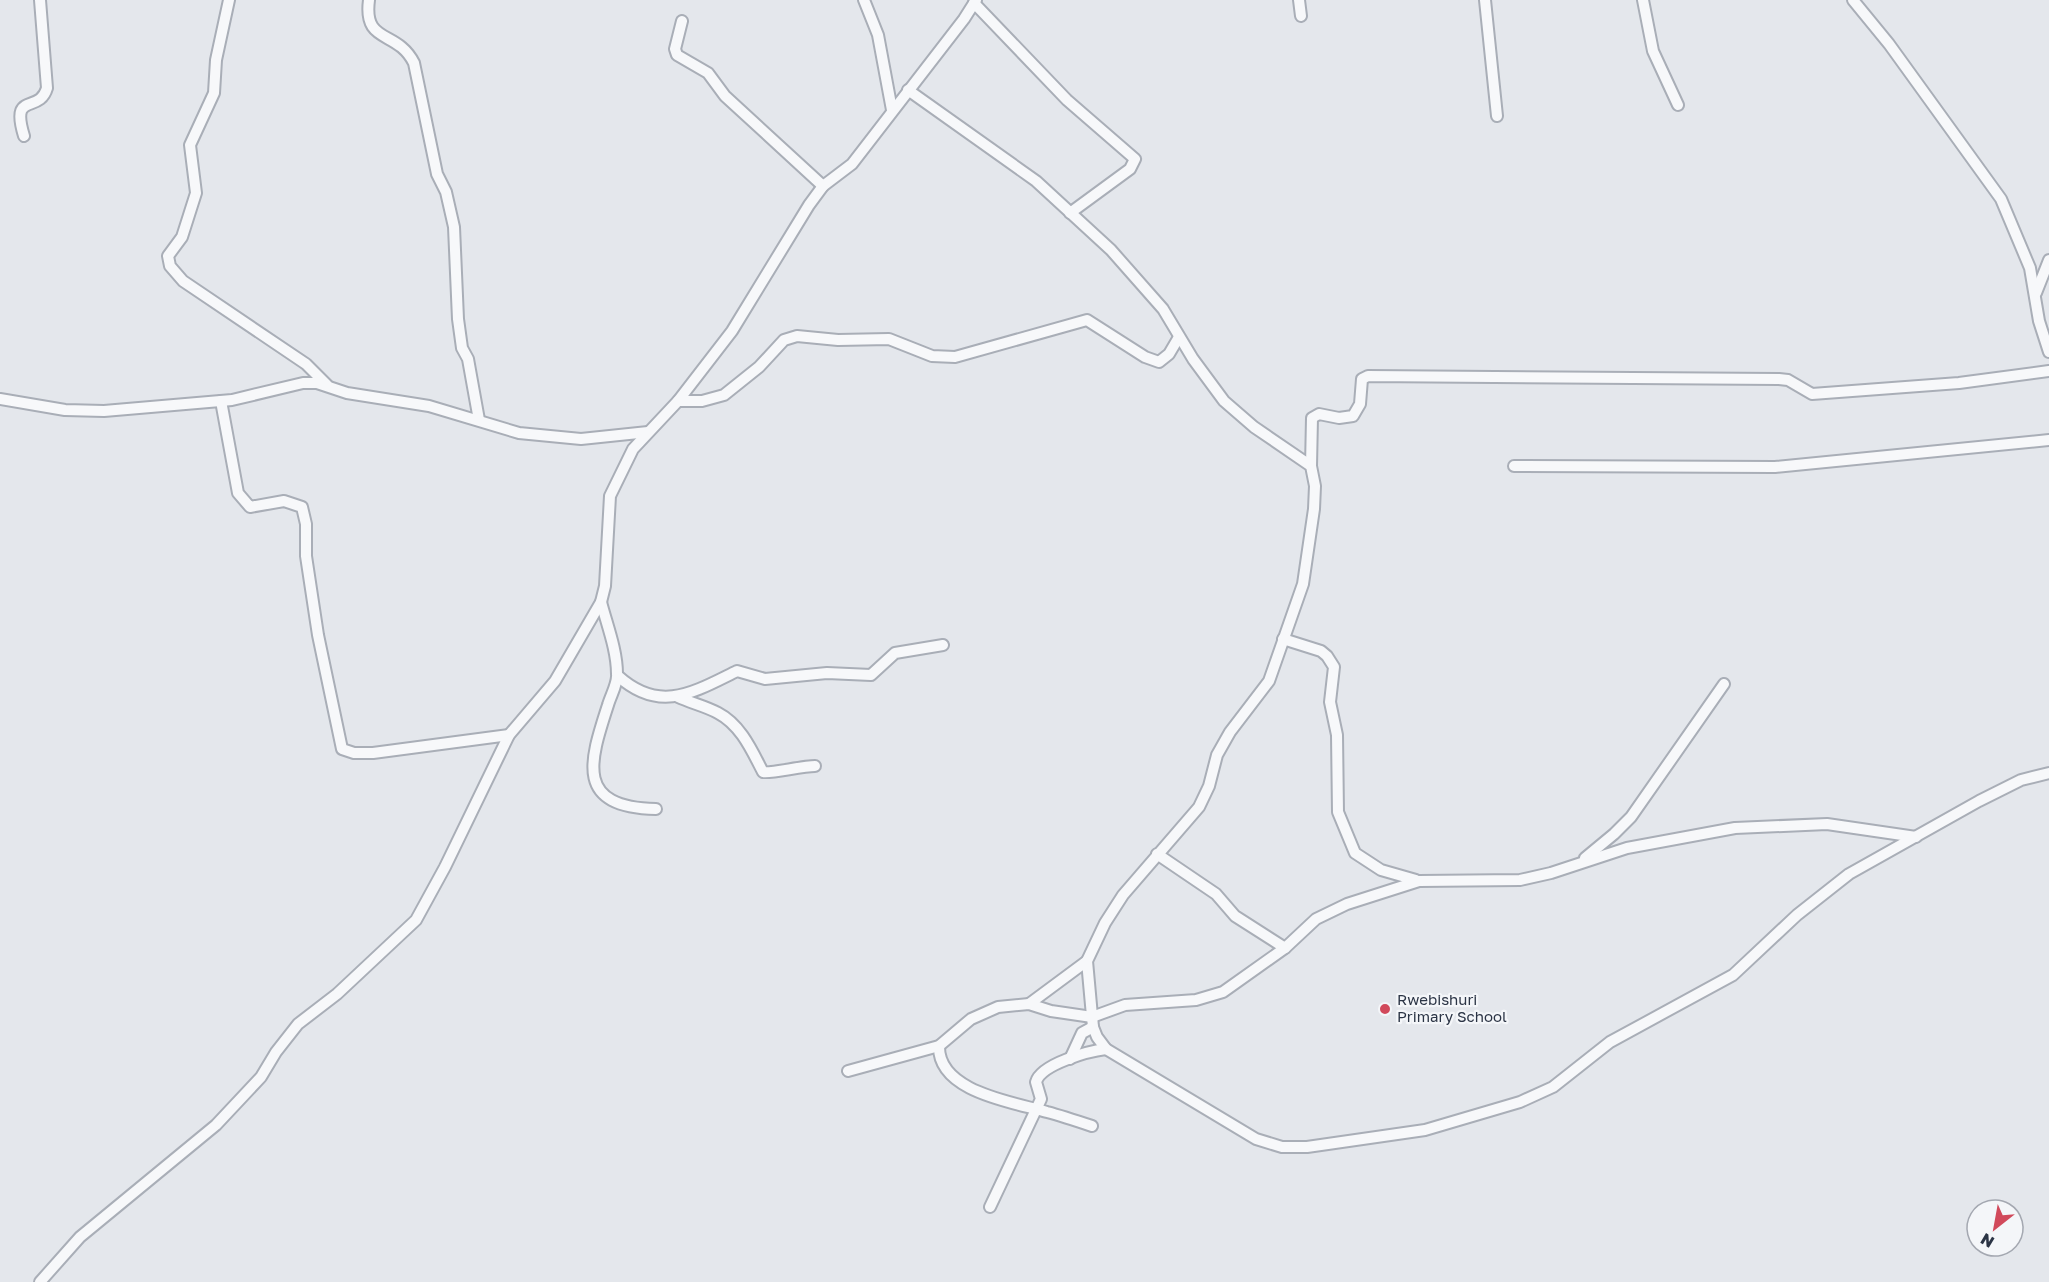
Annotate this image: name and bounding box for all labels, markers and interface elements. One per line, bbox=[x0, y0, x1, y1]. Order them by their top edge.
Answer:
place label: Rwebishuri Primary School bbox=[1397, 990, 1507, 1025]
marker: Rwebishuri Primary School bbox=[1378, 1002, 1392, 1016]
north arrow bbox=[1965, 1198, 2025, 1258]
text: N bbox=[1977, 1229, 1998, 1253]

